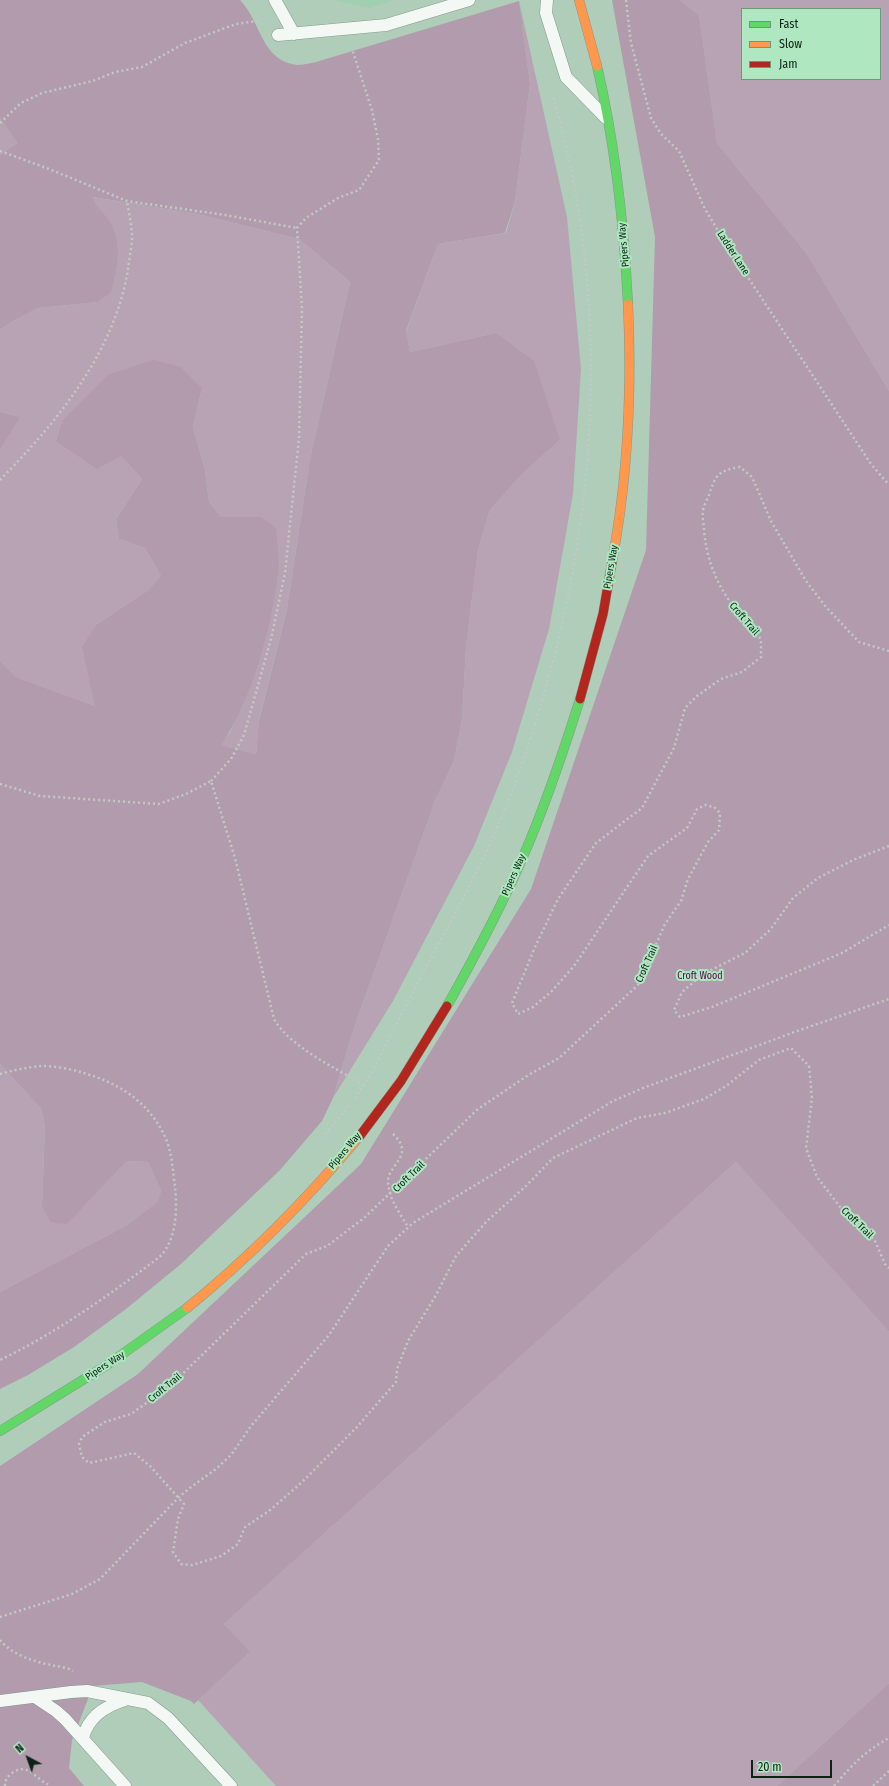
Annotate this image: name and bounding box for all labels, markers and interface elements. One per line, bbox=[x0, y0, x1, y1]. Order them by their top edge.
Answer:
legend bbox=[741, 8, 881, 80]
text: Fast bbox=[779, 17, 798, 31]
text: Slow bbox=[779, 37, 802, 51]
text: Jam bbox=[779, 57, 797, 71]
street label: Pipers Way bbox=[616, 222, 632, 268]
street label: Ladder Lane bbox=[714, 229, 752, 277]
street label: Pipers Way bbox=[601, 544, 621, 590]
street label: Croft Trail bbox=[726, 600, 762, 638]
street label: Pipers Way bbox=[499, 852, 529, 898]
street label: Croft Trail bbox=[633, 943, 661, 985]
park label: Croft Wood bbox=[677, 970, 723, 982]
street label: Pipers Way bbox=[326, 1130, 364, 1172]
street label: Croft Trail bbox=[391, 1159, 427, 1195]
street label: Croft Trail bbox=[839, 1205, 875, 1241]
street label: Pipers Way bbox=[83, 1349, 127, 1383]
street label: Croft Trail bbox=[146, 1371, 184, 1405]
north arrow bbox=[8, 1738, 48, 1778]
text: N bbox=[13, 1741, 27, 1756]
scale bar bbox=[753, 1752, 834, 1778]
text: 20 m bbox=[758, 1760, 782, 1774]

